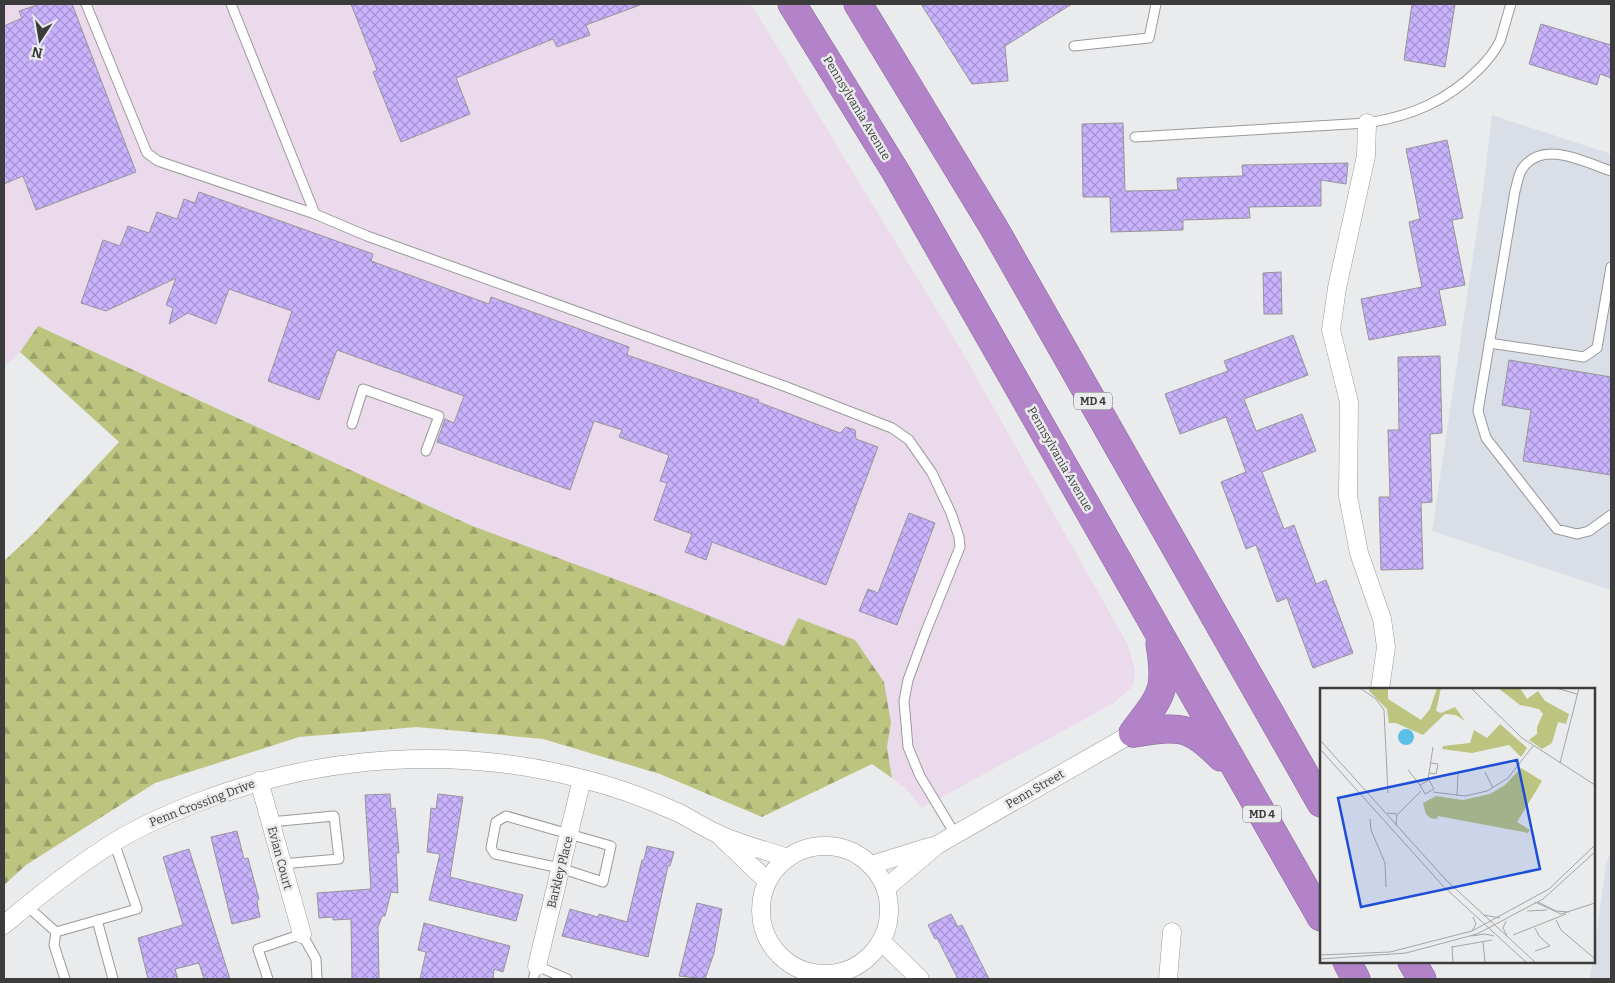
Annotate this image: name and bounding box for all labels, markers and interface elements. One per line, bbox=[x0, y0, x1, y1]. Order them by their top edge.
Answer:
north arrow bbox=[15, 15, 65, 65]
text: N bbox=[30, 43, 44, 62]
street label: Pennsylvania Avenue bbox=[820, 54, 894, 162]
road number: MD 4 bbox=[1074, 392, 1112, 410]
street label: Pennsylvania Avenue bbox=[1024, 404, 1096, 514]
inset map bbox=[1320, 688, 1595, 963]
street label: Penn Street bbox=[1003, 766, 1067, 811]
street label: Penn Crossing Drive bbox=[147, 776, 257, 830]
road number: MD 4 bbox=[1243, 806, 1281, 822]
street label: Evian Court bbox=[265, 825, 295, 892]
street label: Barkley Place bbox=[544, 835, 576, 909]

